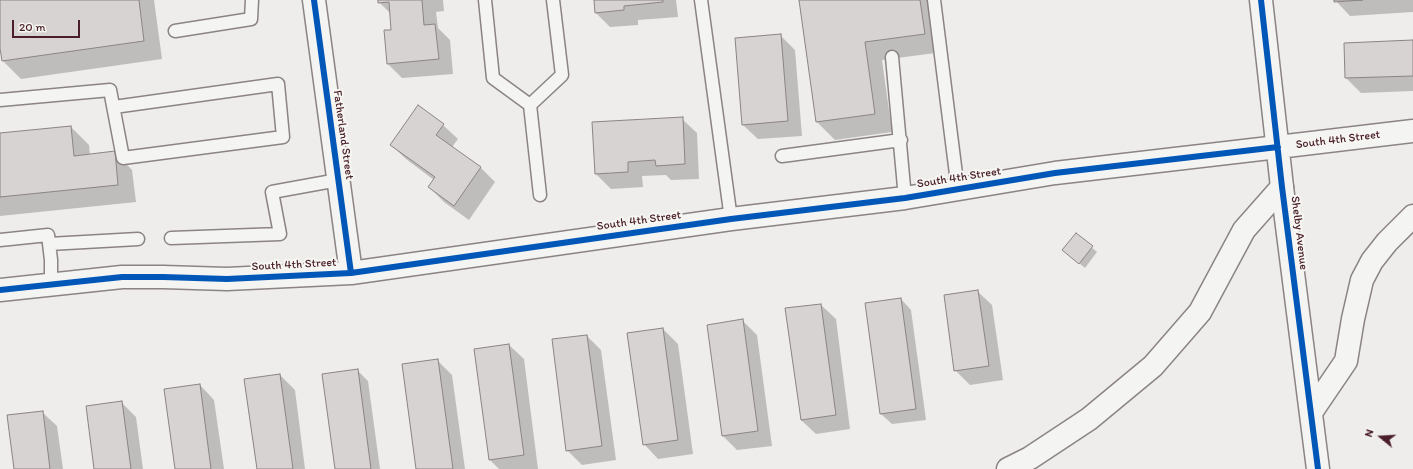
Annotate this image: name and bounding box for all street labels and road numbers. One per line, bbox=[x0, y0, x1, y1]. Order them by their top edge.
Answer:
street label: Fatherland Street bbox=[330, 89, 356, 181]
street label: South 4th Street bbox=[1295, 128, 1381, 152]
street label: South 4th Street bbox=[916, 164, 1002, 192]
street label: Shelby Avenue bbox=[1287, 195, 1311, 271]
street label: South 4th Street bbox=[596, 208, 682, 234]
street label: South 4th Street bbox=[251, 256, 337, 274]

